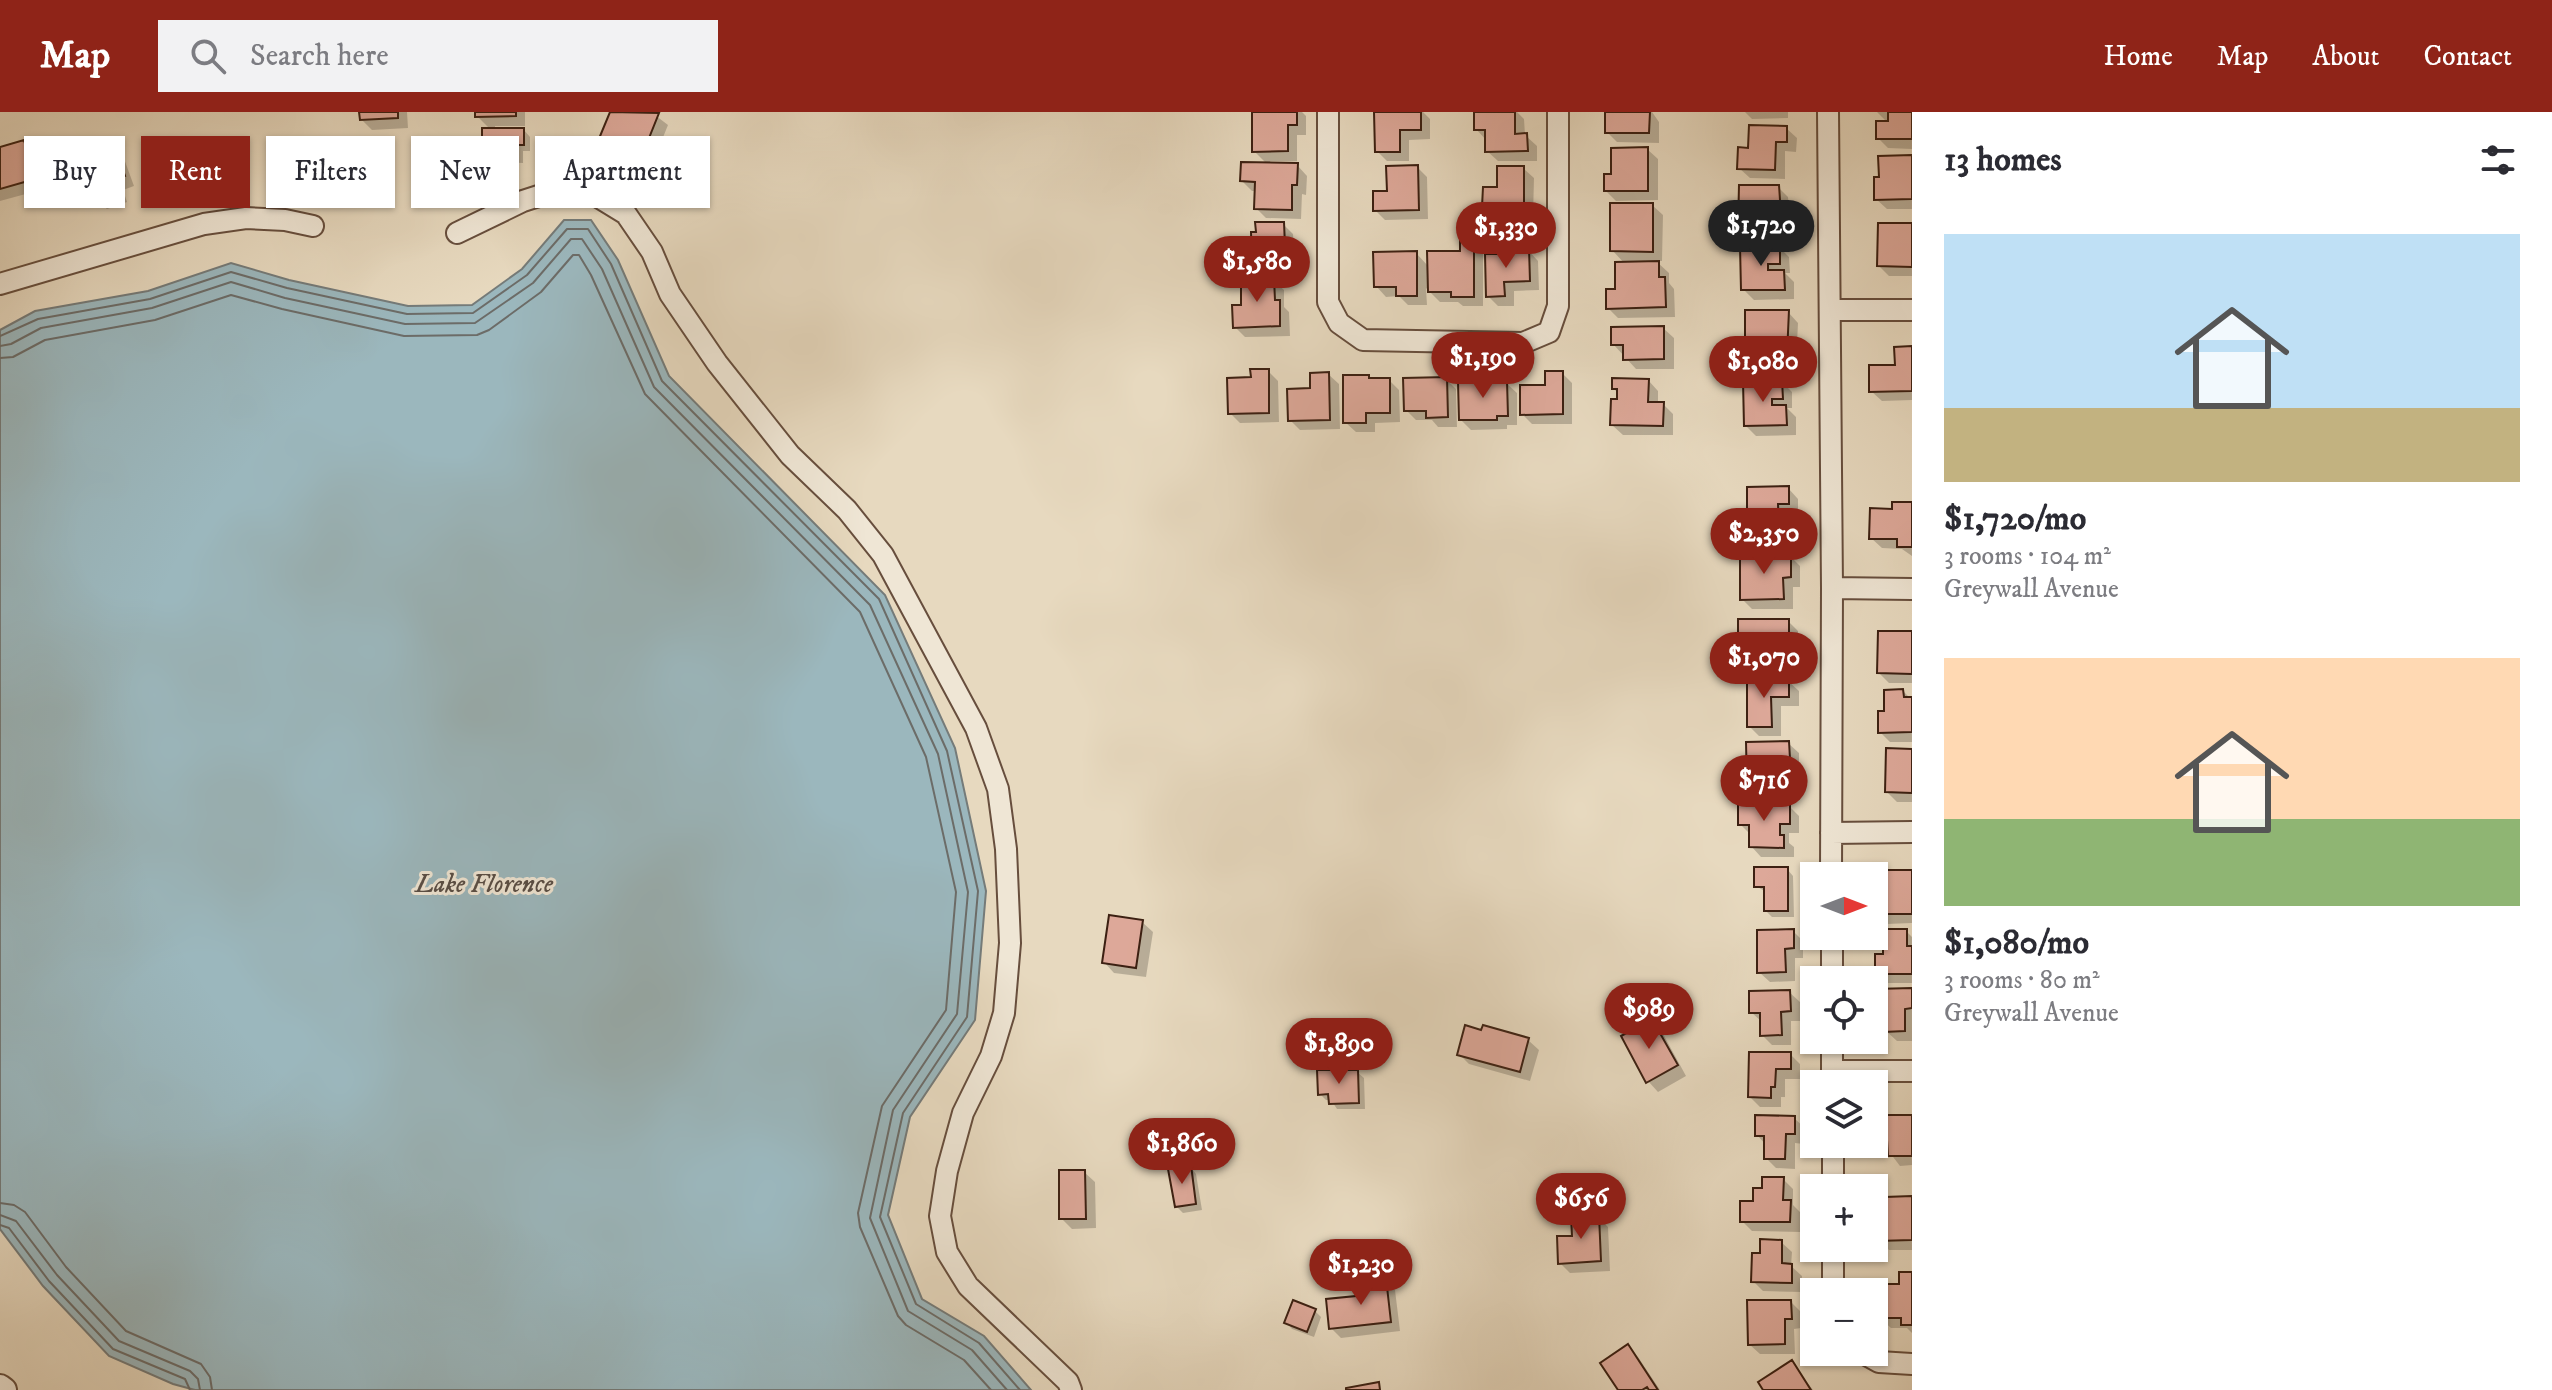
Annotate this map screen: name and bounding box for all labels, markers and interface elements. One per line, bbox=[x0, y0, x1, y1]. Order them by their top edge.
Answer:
search box bbox=[158, 20, 718, 92]
text: Map bbox=[40, 32, 110, 80]
icon: search bbox=[186, 34, 230, 78]
text: Search here bbox=[250, 38, 389, 75]
text: Home bbox=[2104, 39, 2173, 74]
text: Map bbox=[2217, 39, 2268, 74]
text: About bbox=[2312, 39, 2379, 74]
text: Contact bbox=[2423, 39, 2512, 74]
chip: Buy bbox=[24, 136, 125, 208]
chip: Rent bbox=[141, 136, 250, 208]
chip: Filters bbox=[266, 136, 395, 208]
chip: New bbox=[411, 136, 519, 208]
chip: Apartment bbox=[535, 136, 710, 208]
icon: filters bbox=[2476, 138, 2520, 182]
text: 13 homes bbox=[1944, 139, 2062, 181]
pin: $1,720 bbox=[1696, 200, 1826, 268]
pin: $1,330 bbox=[1441, 202, 1571, 270]
text: $1,720 bbox=[1726, 209, 1796, 242]
text: $1,330 bbox=[1474, 211, 1538, 244]
pin: $1,580 bbox=[1192, 236, 1322, 304]
text: $1,580 bbox=[1222, 245, 1292, 278]
icon: home bbox=[2160, 286, 2304, 430]
pin: $1,190 bbox=[1418, 332, 1548, 400]
pin: $1,080 bbox=[1698, 336, 1828, 404]
text: $1,190 bbox=[1449, 341, 1517, 374]
text: $1,080 bbox=[1727, 345, 1799, 378]
text: $1,720/mo bbox=[1944, 498, 2086, 540]
pin: $2,350 bbox=[1699, 508, 1829, 576]
text: $2,350 bbox=[1729, 517, 1799, 550]
text: 3 rooms · 104 m² bbox=[1944, 540, 2111, 573]
text: Greywall Avenue bbox=[1944, 573, 2119, 606]
pin: $1,070 bbox=[1699, 632, 1829, 700]
text: $1,070 bbox=[1728, 641, 1800, 674]
icon: home bbox=[2160, 710, 2304, 854]
pin: $716 bbox=[1717, 755, 1811, 823]
text: $716 bbox=[1739, 764, 1789, 797]
north arrow bbox=[1800, 862, 1888, 950]
map controls bbox=[1800, 862, 1888, 1366]
water label: Lake Florence bbox=[413, 868, 554, 901]
text: $1,080/mo bbox=[1944, 922, 2089, 964]
text: 3 rooms · 80 m² bbox=[1944, 964, 2100, 997]
button: locate bbox=[1800, 966, 1888, 1054]
pin: $989 bbox=[1602, 983, 1696, 1051]
text: $989 bbox=[1622, 992, 1676, 1025]
text: Greywall Avenue bbox=[1944, 997, 2119, 1030]
pin: $1,890 bbox=[1274, 1018, 1404, 1086]
text: $1,890 bbox=[1304, 1027, 1374, 1060]
button: layers bbox=[1800, 1070, 1888, 1158]
pin: $1,860 bbox=[1117, 1118, 1247, 1186]
text: $1,860 bbox=[1146, 1127, 1218, 1160]
pin: $656 bbox=[1534, 1173, 1628, 1241]
button: + bbox=[1800, 1174, 1888, 1262]
text: $656 bbox=[1554, 1182, 1608, 1215]
pin: $1,230 bbox=[1296, 1239, 1426, 1307]
text: $1,230 bbox=[1327, 1248, 1395, 1281]
button: − bbox=[1800, 1278, 1888, 1366]

